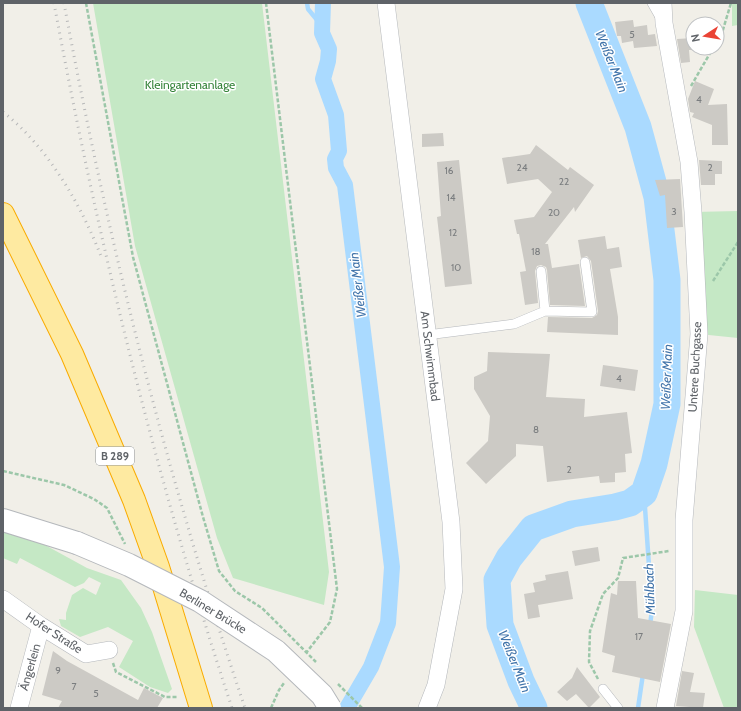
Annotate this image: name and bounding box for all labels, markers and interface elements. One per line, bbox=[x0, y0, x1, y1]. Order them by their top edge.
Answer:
north arrow bbox=[685, 16, 725, 56]
water label: Weißer Main bbox=[592, 27, 632, 95]
house number: 5 bbox=[629, 28, 635, 41]
text: N bbox=[688, 33, 703, 43]
park label: Kleingartenanlage bbox=[145, 77, 235, 92]
house number: 4 bbox=[696, 93, 702, 106]
house number: 24 bbox=[516, 161, 528, 174]
house number: 2 bbox=[707, 161, 713, 174]
house number: 16 bbox=[445, 164, 454, 177]
house number: 22 bbox=[559, 175, 569, 188]
house number: 14 bbox=[446, 191, 456, 204]
house number: 3 bbox=[671, 205, 677, 218]
house number: 20 bbox=[548, 206, 560, 219]
house number: 12 bbox=[449, 226, 457, 239]
house number: 18 bbox=[531, 245, 541, 258]
water label: Weißer Main bbox=[345, 251, 369, 319]
house number: 10 bbox=[451, 261, 461, 274]
street label: Am Schwimmbad bbox=[418, 310, 443, 402]
street label: Untere Buchgasse bbox=[685, 321, 704, 413]
water label: Weißer Main bbox=[657, 344, 675, 410]
house number: 4 bbox=[616, 372, 622, 385]
house number: 8 bbox=[533, 423, 539, 436]
road number: B 289 bbox=[96, 447, 134, 465]
house number: 2 bbox=[566, 463, 572, 476]
water label: Mühlbach bbox=[640, 563, 658, 616]
street label: Berliner Brücke bbox=[177, 585, 250, 636]
street label: Hofer Straße bbox=[23, 609, 85, 656]
water label: Weißer Main bbox=[495, 627, 535, 695]
house number: 17 bbox=[635, 630, 643, 643]
street label: Ängerlein bbox=[16, 641, 43, 692]
house number: 9 bbox=[55, 664, 61, 677]
house number: 7 bbox=[71, 680, 77, 693]
house number: 5 bbox=[93, 687, 99, 700]

